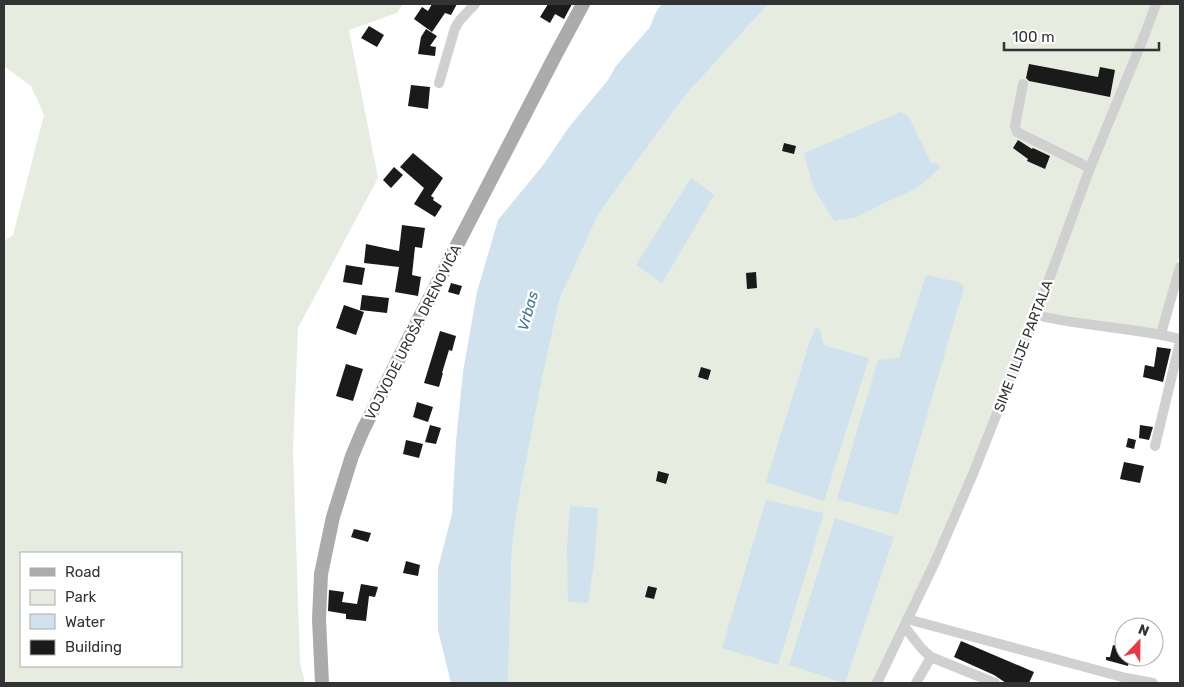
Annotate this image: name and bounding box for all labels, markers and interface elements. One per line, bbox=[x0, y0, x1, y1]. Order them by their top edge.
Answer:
scale bar bbox=[1004, 20, 1159, 52]
text: 100 m bbox=[1012, 28, 1054, 46]
street label: VOJVODE UROŠA DRENOVIĆA bbox=[361, 241, 465, 423]
street label: SIME I ILIJE PARTALA bbox=[990, 277, 1057, 414]
water label: Vrbas bbox=[514, 289, 542, 333]
legend bbox=[20, 552, 182, 667]
text: Road bbox=[65, 563, 101, 581]
text: Park bbox=[65, 588, 96, 606]
text: Water bbox=[65, 613, 105, 631]
north arrow bbox=[1114, 617, 1164, 667]
text: N bbox=[1136, 621, 1152, 640]
text: Building bbox=[65, 638, 122, 656]

